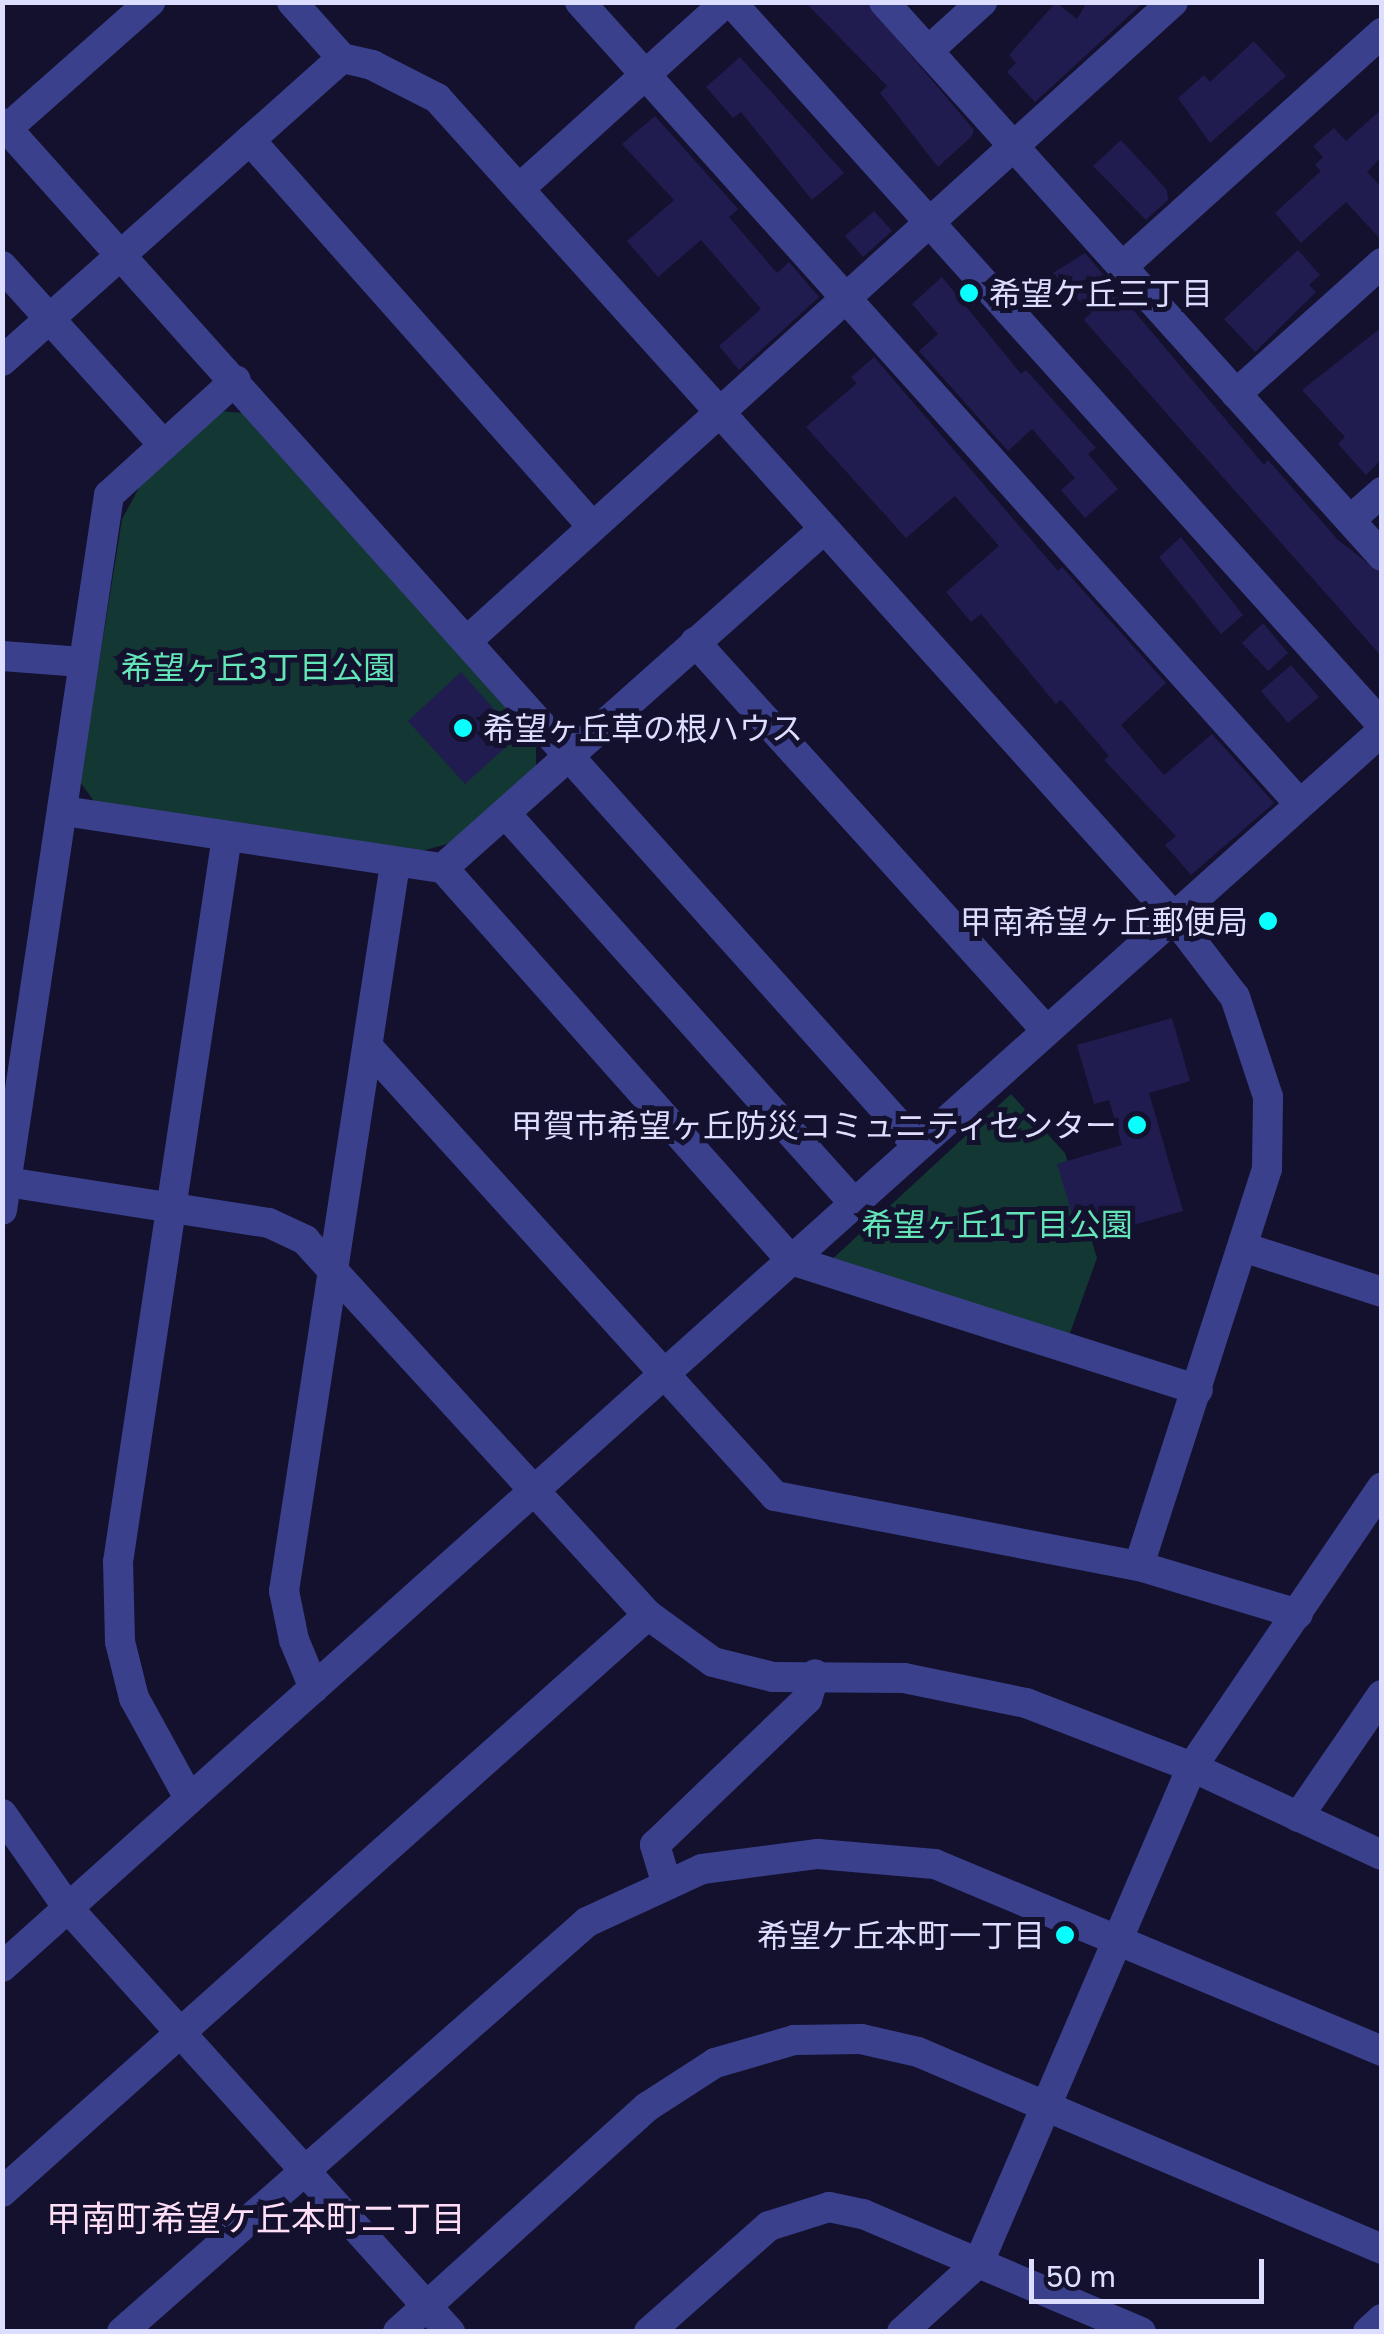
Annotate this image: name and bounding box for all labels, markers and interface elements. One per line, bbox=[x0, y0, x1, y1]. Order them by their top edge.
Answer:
place label: 希望ケ丘三丁目 bbox=[989, 274, 1213, 312]
marker: 希望ケ丘三丁目 bbox=[958, 282, 980, 304]
park label: 希望ヶ丘3丁目公園 bbox=[121, 648, 395, 686]
place label: 希望ヶ丘草の根ハウス bbox=[483, 709, 803, 747]
marker: 希望ヶ丘草の根ハウス bbox=[452, 717, 474, 739]
place label: 甲南希望ヶ丘郵便局 bbox=[960, 902, 1248, 940]
marker: 甲南希望ヶ丘郵便局 bbox=[1257, 910, 1279, 932]
place label: 甲賀市希望ヶ丘防災コミュニティセンター bbox=[509, 1106, 1117, 1144]
marker: 甲賀市希望ヶ丘防災コミュニティセンター bbox=[1126, 1114, 1148, 1136]
park label: 希望ヶ丘1丁目公園 bbox=[861, 1205, 1133, 1243]
place label: 希望ケ丘本町一丁目 bbox=[757, 1916, 1045, 1954]
marker: 希望ケ丘本町一丁目 bbox=[1054, 1924, 1076, 1946]
district label: 甲南町希望ケ丘本町二丁目 bbox=[46, 2197, 466, 2239]
scale bar bbox=[1034, 2239, 1269, 2301]
text: 50 m bbox=[1046, 2258, 1116, 2294]

